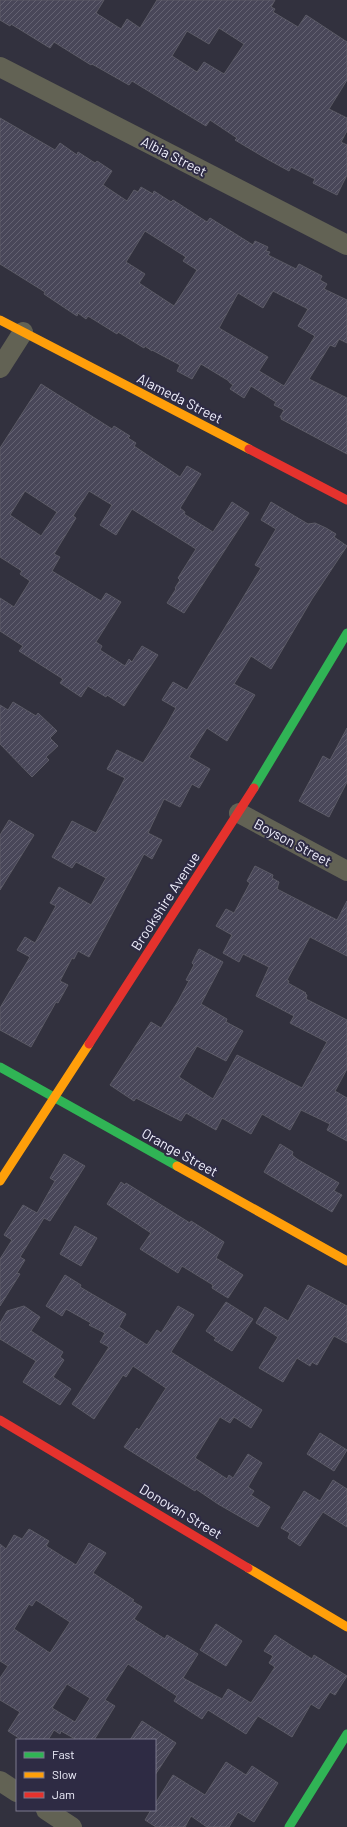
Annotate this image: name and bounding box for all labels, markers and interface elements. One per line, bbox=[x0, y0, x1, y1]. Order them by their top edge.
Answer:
street label: Albia Street bbox=[138, 132, 210, 180]
street label: Alameda Street bbox=[134, 369, 226, 427]
street label: Boyson Street bbox=[251, 815, 335, 869]
street label: Brookshire Avenue bbox=[127, 849, 203, 953]
street label: Orange Street bbox=[139, 1124, 221, 1180]
street label: Donovan Street bbox=[137, 1480, 225, 1542]
legend bbox=[16, 1739, 156, 1811]
text: Fast bbox=[52, 1747, 75, 1761]
text: Slow bbox=[52, 1767, 77, 1781]
text: Jam bbox=[52, 1787, 75, 1801]

